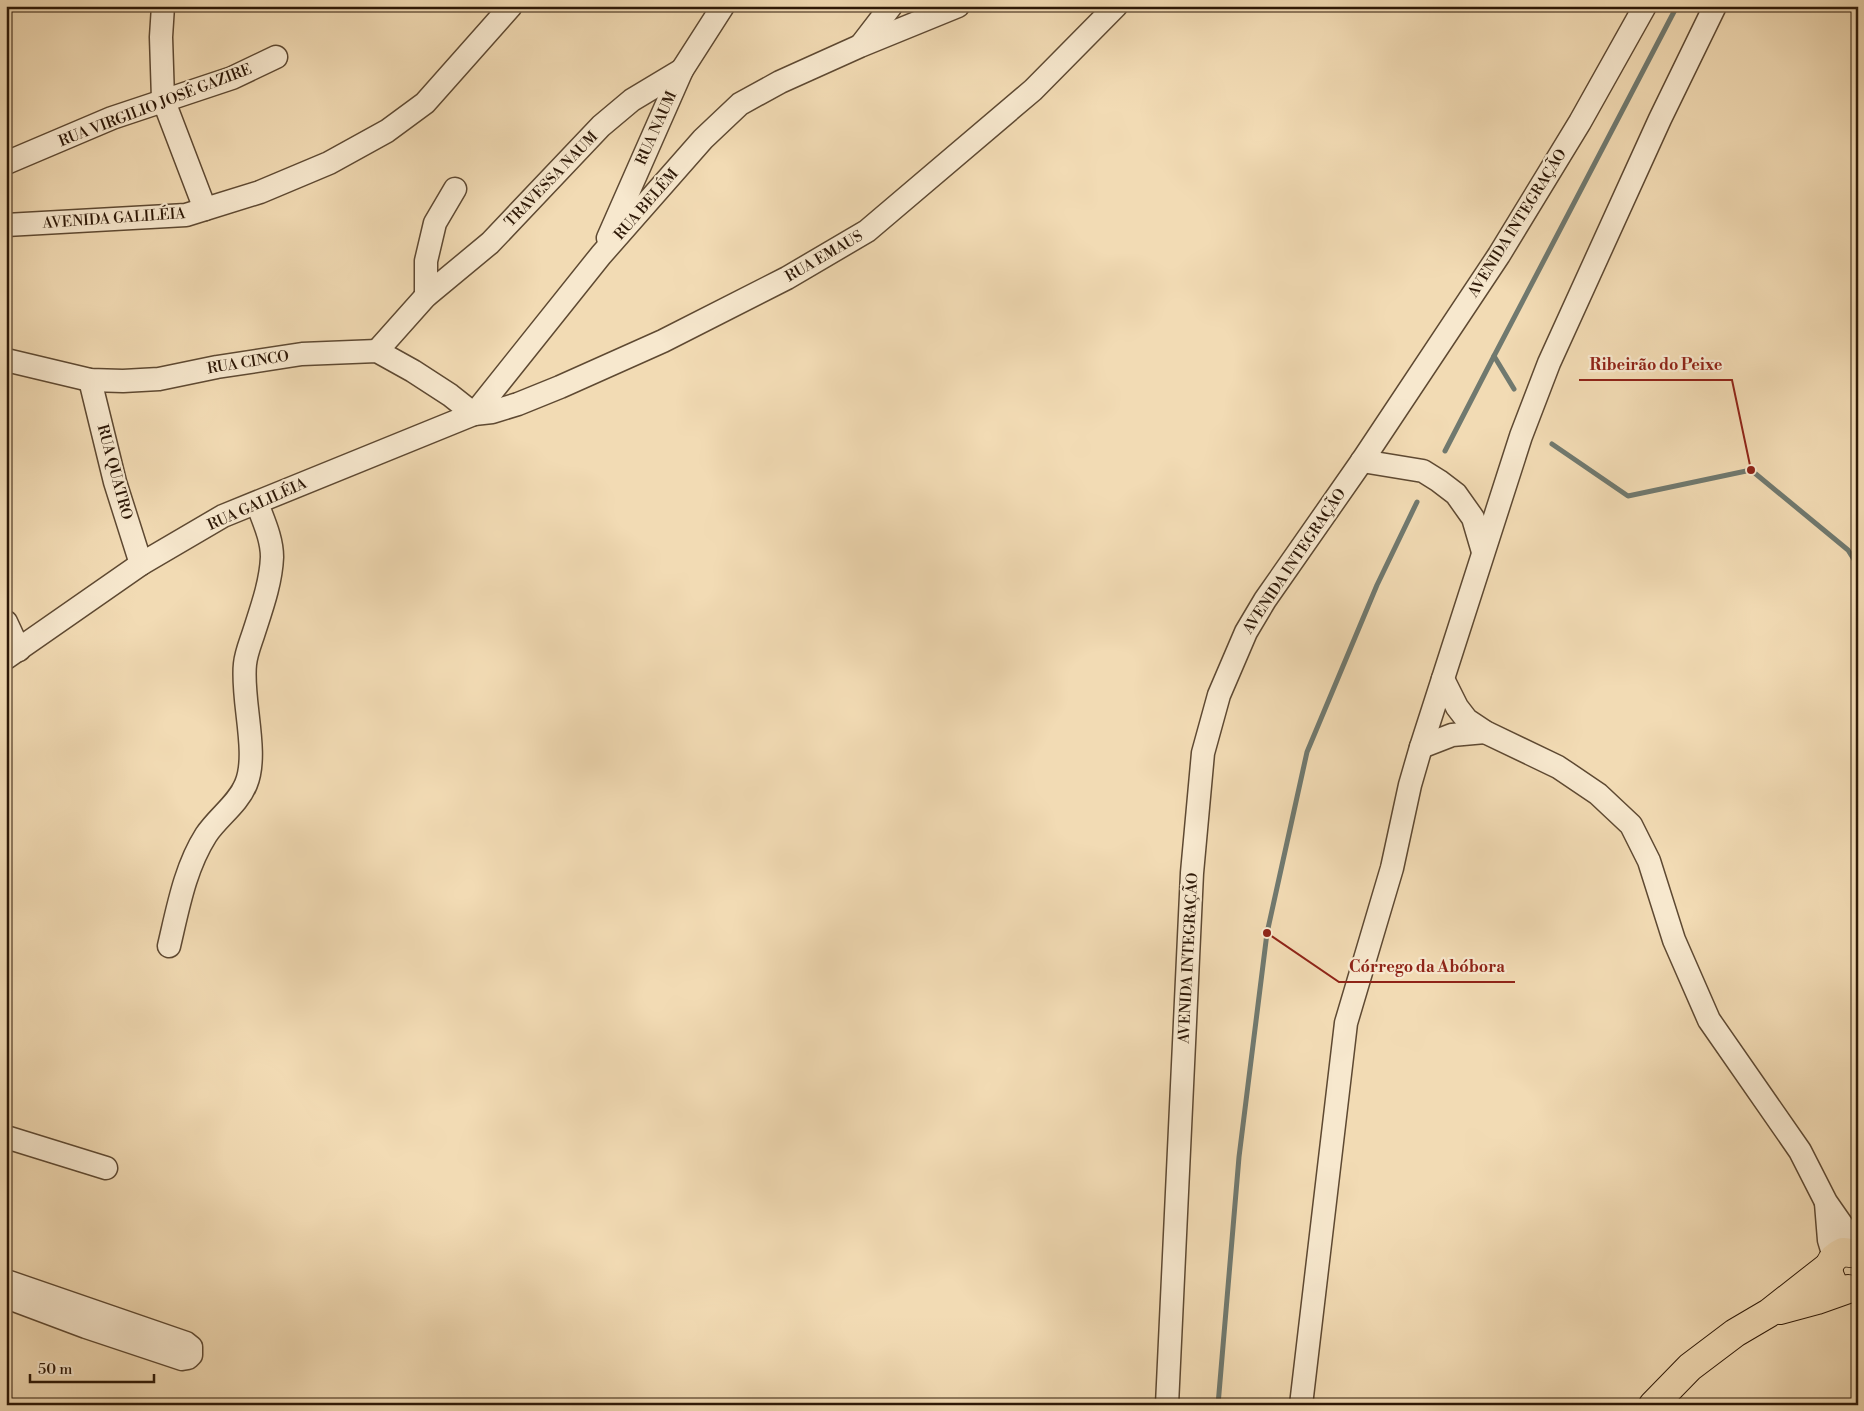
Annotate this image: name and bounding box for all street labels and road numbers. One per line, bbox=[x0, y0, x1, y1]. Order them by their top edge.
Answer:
street label: RUA VIRGILIO JOSÉ GAZIRE bbox=[56, 59, 254, 151]
street label: RUA NAUM bbox=[632, 88, 681, 168]
street label: TRAVESSA NAUM bbox=[501, 127, 602, 231]
street label: AVENIDA INTEGRAÇÃO bbox=[1463, 145, 1571, 302]
street label: RUA BELÉM bbox=[609, 164, 683, 244]
street label: AVENIDA GALILÉIA bbox=[41, 203, 187, 233]
street label: RUA EMAUS bbox=[782, 227, 866, 286]
street label: RUA CINCO bbox=[206, 347, 291, 378]
street label: RUA QUATRO bbox=[93, 422, 136, 522]
street label: RUA GALILÉIA bbox=[204, 473, 310, 535]
street label: AVENIDA INTEGRAÇÃO bbox=[1237, 484, 1350, 638]
street label: AVENIDA INTEGRAÇÃO bbox=[1173, 872, 1202, 1045]

